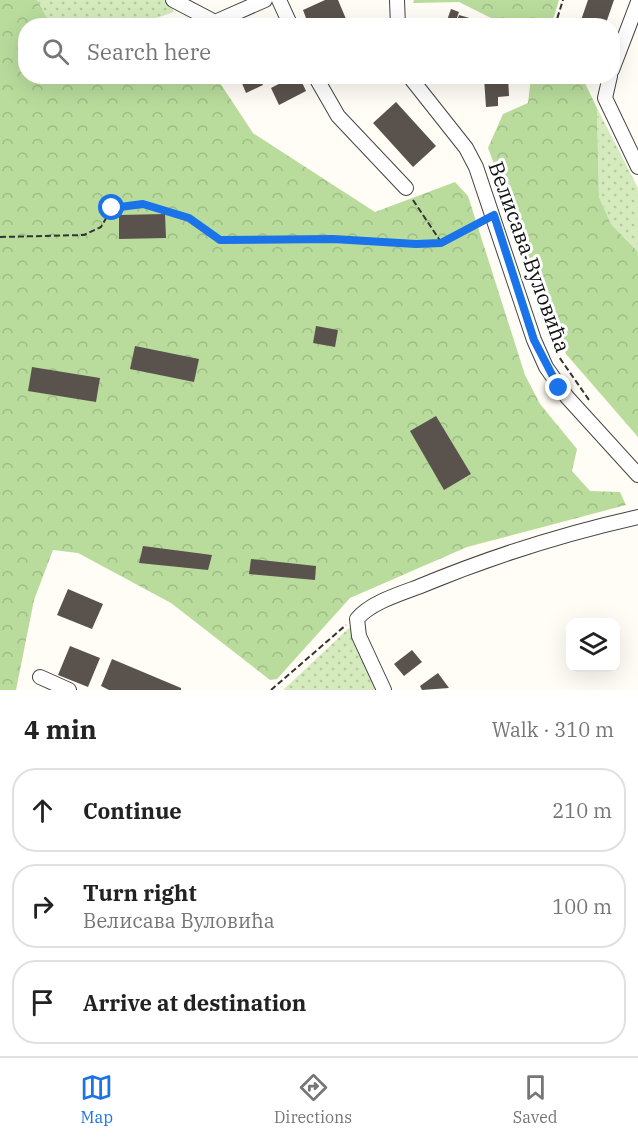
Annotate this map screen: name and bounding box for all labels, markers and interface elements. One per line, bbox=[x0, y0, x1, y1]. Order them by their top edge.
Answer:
search box bbox=[18, 18, 620, 84]
icon: search bbox=[39, 35, 72, 68]
text: Search here bbox=[87, 37, 211, 66]
street label: Велисава Вуловића bbox=[482, 157, 578, 356]
route start bbox=[98, 194, 124, 220]
route end bbox=[545, 374, 571, 400]
map controls bbox=[566, 618, 620, 672]
button: layers bbox=[566, 618, 620, 672]
text: 4 min bbox=[24, 712, 97, 746]
text: Walk · 310 m bbox=[492, 716, 614, 743]
icon: ahead bbox=[26, 794, 59, 827]
text: Continue bbox=[83, 796, 182, 825]
text: 210 m bbox=[552, 797, 612, 824]
text: Turn right bbox=[83, 878, 197, 907]
icon: right bbox=[26, 890, 59, 923]
text: 100 m bbox=[552, 893, 612, 920]
text: Велисава Вуловића bbox=[83, 907, 275, 934]
icon: arrive bbox=[26, 986, 59, 1019]
text: Arrive at destination bbox=[83, 988, 306, 1017]
tab: Map bbox=[80, 1071, 113, 1127]
tab: Directions bbox=[274, 1071, 352, 1127]
tab: Saved bbox=[513, 1071, 558, 1127]

